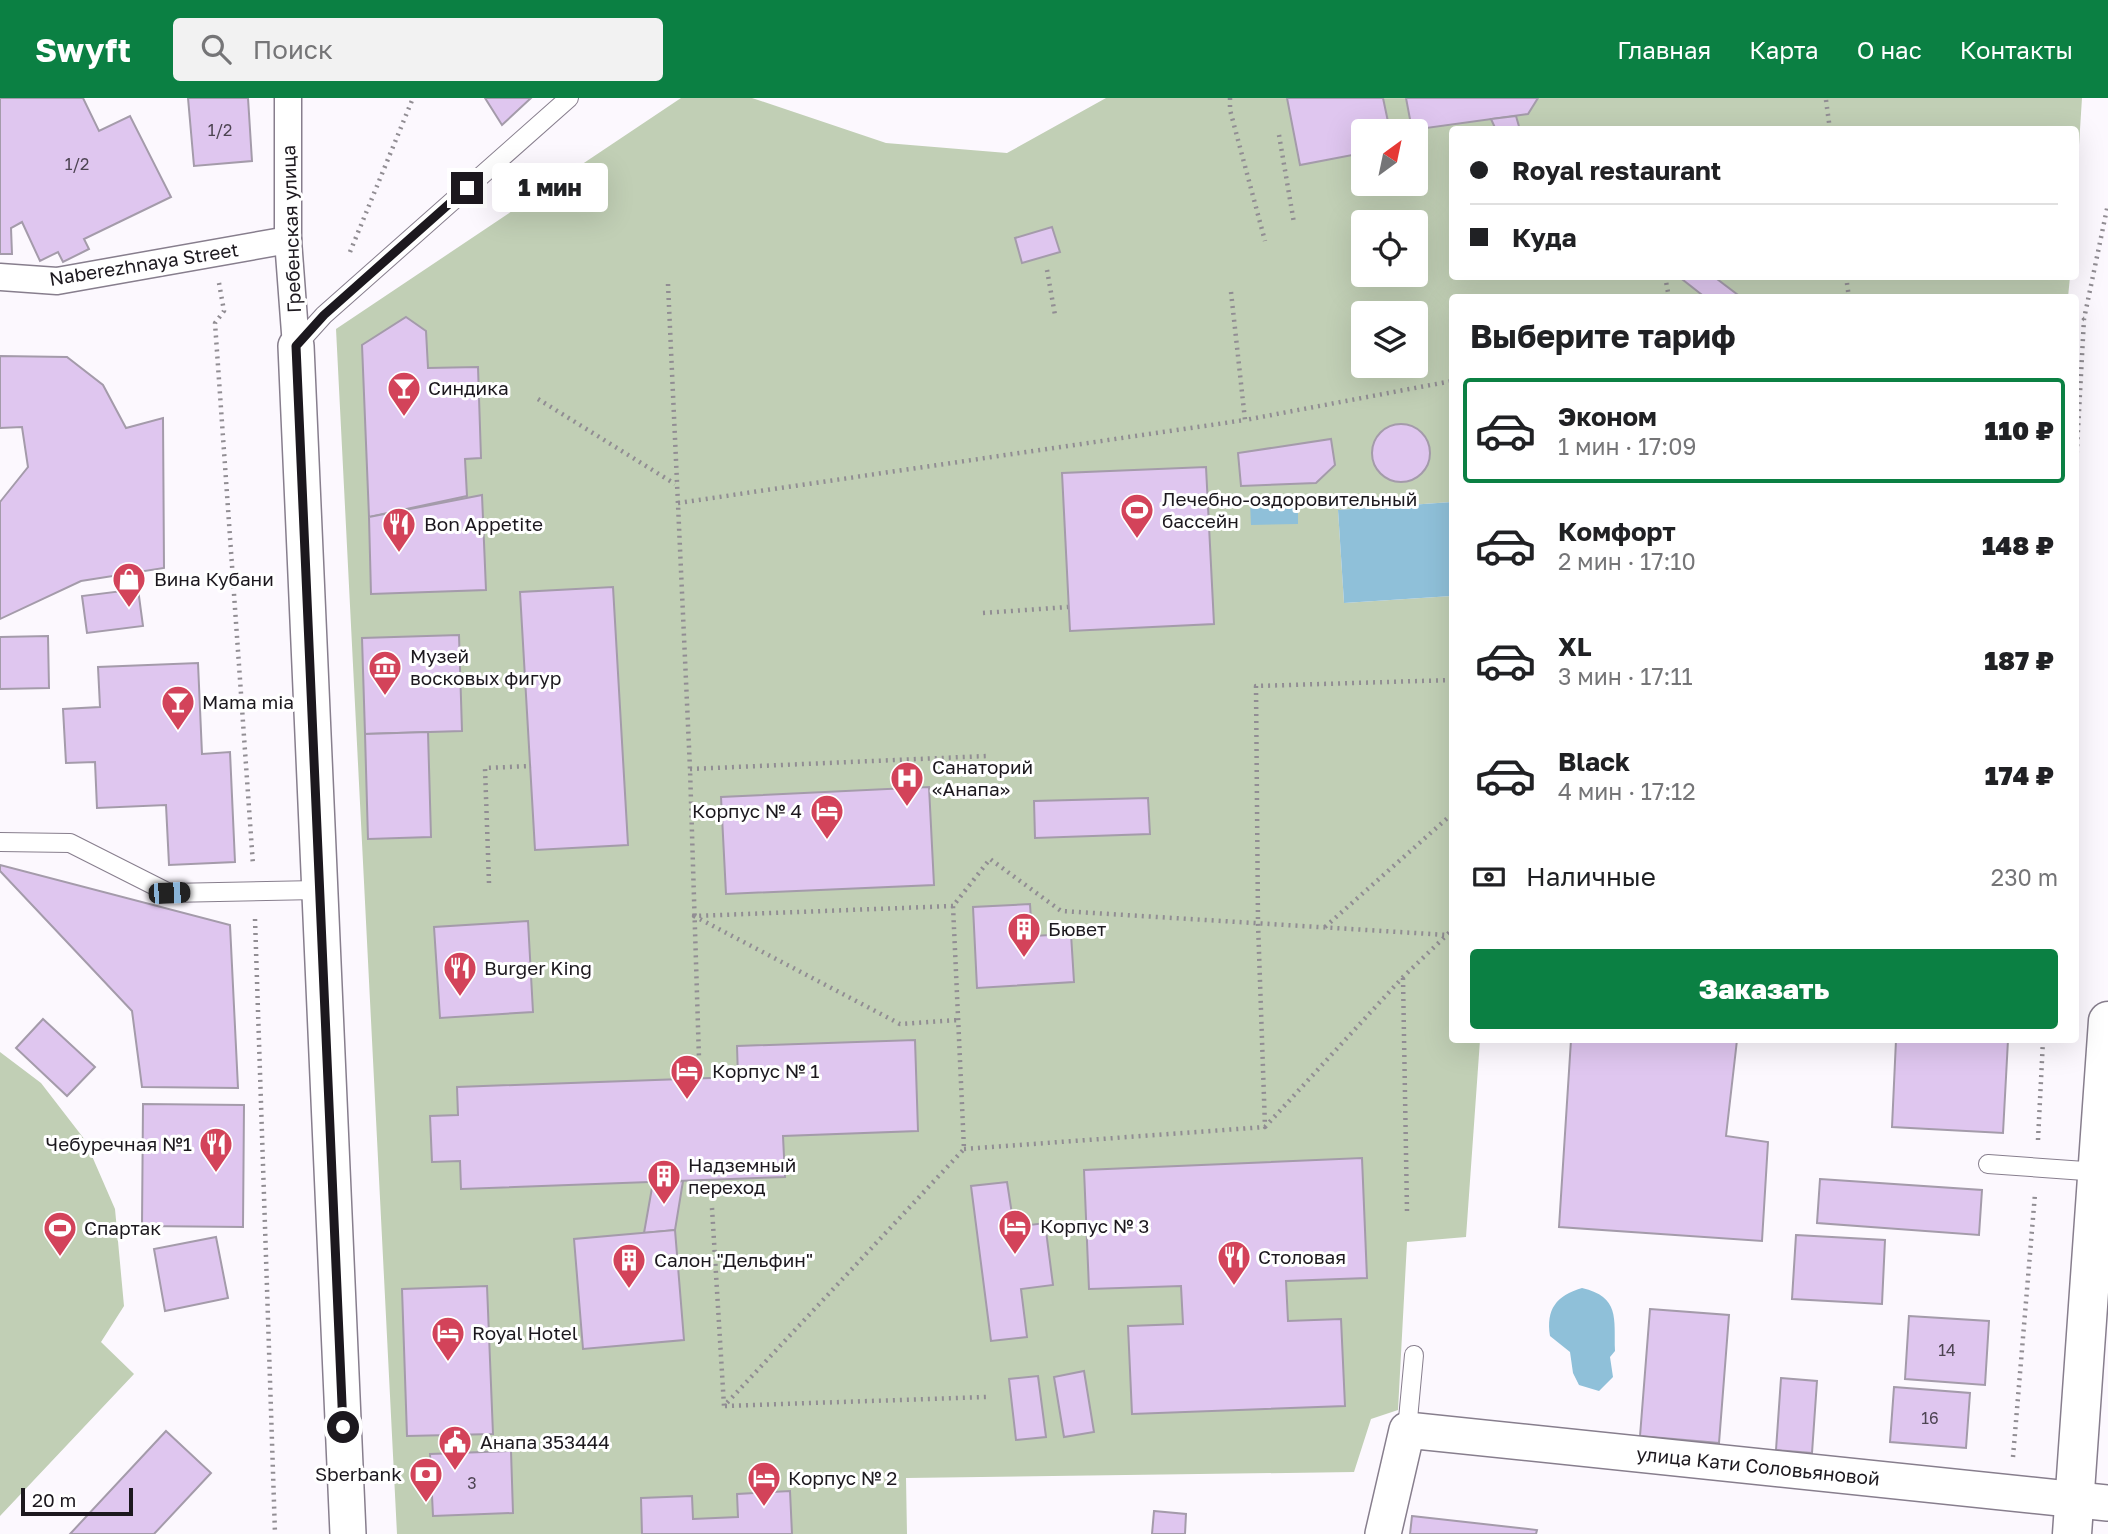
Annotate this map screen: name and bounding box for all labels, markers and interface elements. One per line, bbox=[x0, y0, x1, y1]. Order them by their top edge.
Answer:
search box bbox=[173, 18, 663, 81]
text: Swyft bbox=[35, 30, 131, 69]
icon: search bbox=[197, 30, 235, 68]
text: Поиск bbox=[253, 34, 333, 65]
text: Главная bbox=[1617, 35, 1711, 64]
text: Карта bbox=[1749, 35, 1819, 64]
text: О нас bbox=[1857, 35, 1922, 64]
text: Контакты bbox=[1960, 35, 2073, 64]
north arrow bbox=[1351, 119, 1428, 196]
map controls bbox=[1351, 119, 1428, 378]
house number: 1/2 bbox=[208, 120, 232, 140]
street label: Гребенская улица bbox=[276, 145, 305, 313]
house number: 1/2 bbox=[65, 154, 89, 174]
text: Royal restaurant bbox=[1512, 155, 1721, 186]
callout: 1 мин bbox=[491, 164, 607, 212]
route end bbox=[451, 172, 483, 204]
text: 1 мин bbox=[518, 173, 582, 201]
button: locate bbox=[1351, 210, 1428, 287]
text: Куда bbox=[1512, 222, 1577, 253]
street label: Naberezhnaya Street bbox=[48, 237, 240, 290]
button: layers bbox=[1351, 301, 1428, 378]
text: Выберите тариф bbox=[1470, 317, 1736, 355]
bar icon: Синдика bbox=[385, 369, 423, 418]
place label: Синдика bbox=[428, 376, 509, 399]
icon: car bbox=[1474, 399, 1537, 462]
text: Эконом bbox=[1558, 401, 1657, 432]
text: 110 ₽ bbox=[1985, 415, 2054, 446]
text: 1 мин · 17:09 bbox=[1558, 432, 1696, 460]
place label: Лечебно-оздоровительный бассейн bbox=[1162, 487, 1417, 532]
sports icon: Лечебно-оздоровительный бассейн bbox=[1118, 491, 1156, 540]
restaurant icon: Bon Appetite bbox=[380, 505, 418, 554]
place label: Bon Appetite bbox=[424, 512, 543, 535]
icon: car bbox=[1474, 514, 1537, 577]
text: Комфорт bbox=[1558, 516, 1676, 547]
text: 148 ₽ bbox=[1982, 530, 2054, 561]
text: 2 мин · 17:10 bbox=[1558, 547, 1696, 575]
shop icon: Вина Кубани bbox=[110, 560, 148, 609]
place label: Вина Кубани bbox=[154, 567, 274, 590]
icon: car bbox=[1474, 629, 1537, 692]
text: XL bbox=[1558, 631, 1592, 662]
place label: Музей восковых фигур bbox=[410, 644, 561, 689]
text: 187 ₽ bbox=[1984, 645, 2054, 676]
museum icon: Музей восковых фигур bbox=[366, 648, 404, 697]
text: 3 мин · 17:11 bbox=[1558, 662, 1693, 690]
bar icon: Mama mia bbox=[159, 683, 197, 732]
place label: Mama mia bbox=[202, 690, 294, 713]
icon: car bbox=[1474, 744, 1537, 807]
text: Black bbox=[1558, 746, 1630, 777]
place label: Санаторий «Анапа» bbox=[932, 755, 1033, 800]
hospital icon: Санаторий «Анапа» bbox=[888, 759, 926, 808]
text: 174 ₽ bbox=[1985, 760, 2054, 791]
text: 4 мин · 17:12 bbox=[1558, 777, 1696, 805]
hotel icon: Корпус № 4 bbox=[808, 792, 846, 841]
place label: Корпус № 4 bbox=[692, 799, 802, 822]
icon: cash bbox=[1470, 858, 1508, 896]
text: Наличные bbox=[1526, 861, 1656, 892]
text: 230 m bbox=[1991, 863, 2058, 891]
car bbox=[148, 882, 191, 904]
building icon: Бювет bbox=[1005, 910, 1043, 959]
place label: Бювет bbox=[1048, 917, 1106, 940]
restaurant icon: Burger King bbox=[441, 949, 479, 998]
button: Заказать bbox=[1470, 949, 2058, 1029]
place label: Burger King bbox=[484, 956, 592, 979]
hotel icon: Корпус № 1 bbox=[668, 1052, 706, 1101]
place label: Корпус № 1 bbox=[712, 1059, 820, 1082]
restaurant icon: Чебуречная №1 bbox=[197, 1125, 235, 1174]
place label: Чебуречная №1 bbox=[46, 1132, 192, 1155]
place label: Надземный переход bbox=[688, 1153, 796, 1198]
building icon: Надземный переход bbox=[645, 1157, 683, 1206]
hotel icon: Корпус № 3 bbox=[996, 1207, 1034, 1256]
sports icon: Спартак bbox=[41, 1209, 79, 1258]
place label: Корпус № 3 bbox=[1040, 1214, 1149, 1237]
place label: Спартак bbox=[84, 1216, 161, 1239]
restaurant icon: Столовая bbox=[1215, 1238, 1253, 1287]
building icon: Салон "Дельфин" bbox=[610, 1241, 648, 1290]
place label: Столовая bbox=[1258, 1245, 1346, 1268]
place label: Салон "Дельфин" bbox=[654, 1248, 813, 1271]
hotel icon: Royal Hotel bbox=[429, 1314, 467, 1363]
place label: Royal Hotel bbox=[472, 1321, 578, 1344]
house number: 14 bbox=[1938, 1340, 1956, 1360]
house number: 16 bbox=[1921, 1408, 1939, 1428]
route start bbox=[327, 1411, 359, 1443]
public building icon: Анапа 353444 bbox=[436, 1423, 474, 1472]
place label: Анапа 353444 bbox=[480, 1430, 610, 1453]
street label: улица Кати Соловьяновой bbox=[1635, 1441, 1881, 1490]
bank icon: Sberbank bbox=[407, 1455, 445, 1504]
hotel icon: Корпус № 2 bbox=[745, 1459, 783, 1508]
place label: Sberbank bbox=[315, 1462, 402, 1485]
place label: Корпус № 2 bbox=[788, 1466, 897, 1489]
house number: 3 bbox=[467, 1473, 477, 1493]
scale bar bbox=[21, 1485, 133, 1517]
text: 20 m bbox=[32, 1488, 76, 1511]

